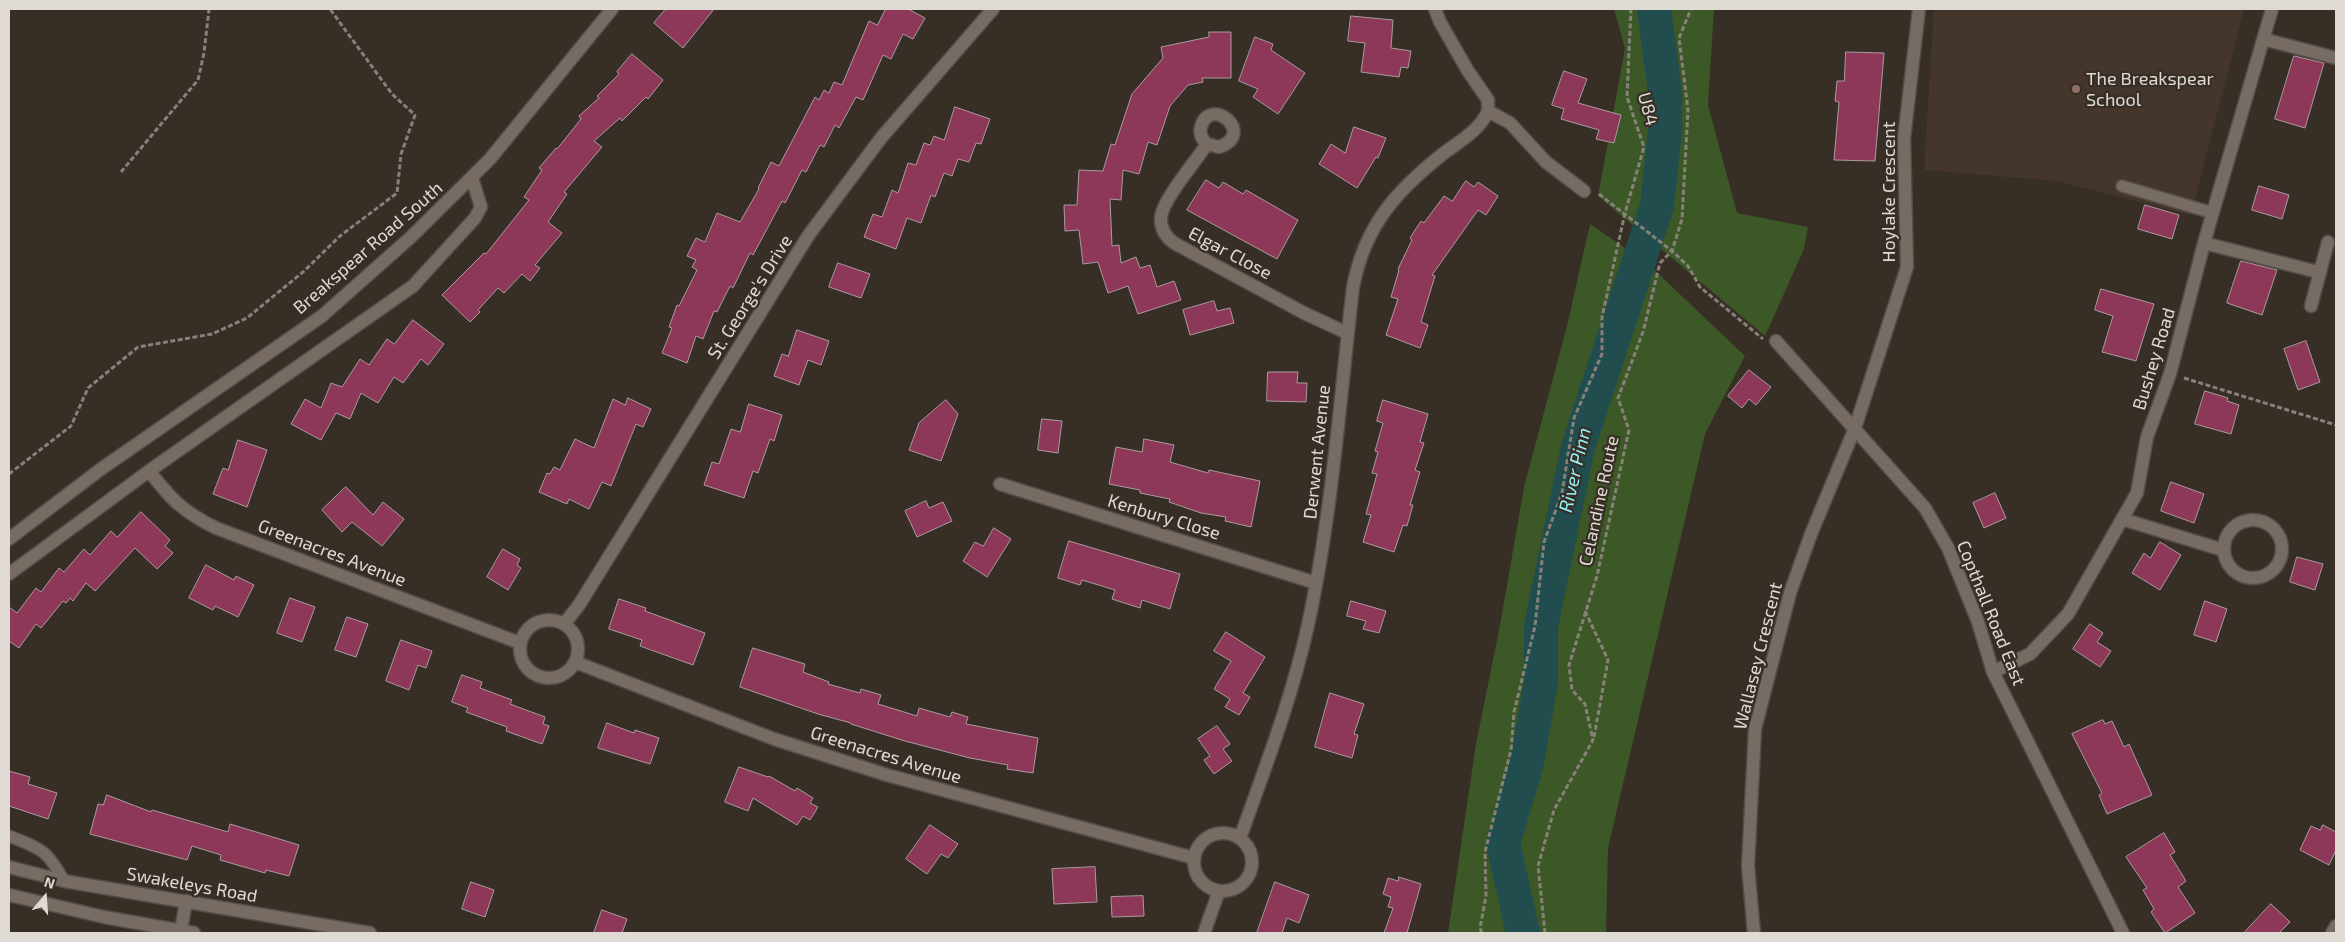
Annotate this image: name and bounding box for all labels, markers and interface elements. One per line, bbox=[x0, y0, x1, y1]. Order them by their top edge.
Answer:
place label: The Breakspear School bbox=[2086, 68, 2214, 110]
marker: The Breakspear School bbox=[2070, 83, 2082, 95]
street label: U84 bbox=[1633, 90, 1663, 128]
street label: Hoylake Crescent bbox=[1878, 121, 1900, 263]
street label: Breakspear Road South bbox=[289, 177, 447, 319]
street label: Elgar Close bbox=[1185, 222, 1275, 284]
street label: St. George's Drive bbox=[703, 231, 797, 363]
street label: Bushey Road bbox=[2128, 305, 2180, 413]
street label: Derwent Avenue bbox=[1299, 384, 1335, 520]
water label: River Pinn bbox=[1554, 425, 1596, 515]
street label: Celandine Route bbox=[1575, 434, 1623, 568]
street label: Kenbury Close bbox=[1105, 490, 1223, 544]
street label: Greenacres Avenue bbox=[255, 515, 409, 591]
street label: Copthall Road East bbox=[1952, 537, 2030, 689]
street label: Wallasey Crescent bbox=[1729, 580, 1787, 732]
street label: Greenacres Avenue bbox=[808, 722, 964, 788]
street label: Swakeleys Road bbox=[125, 863, 259, 907]
north arrow bbox=[20, 872, 70, 922]
text: N bbox=[42, 873, 57, 892]

